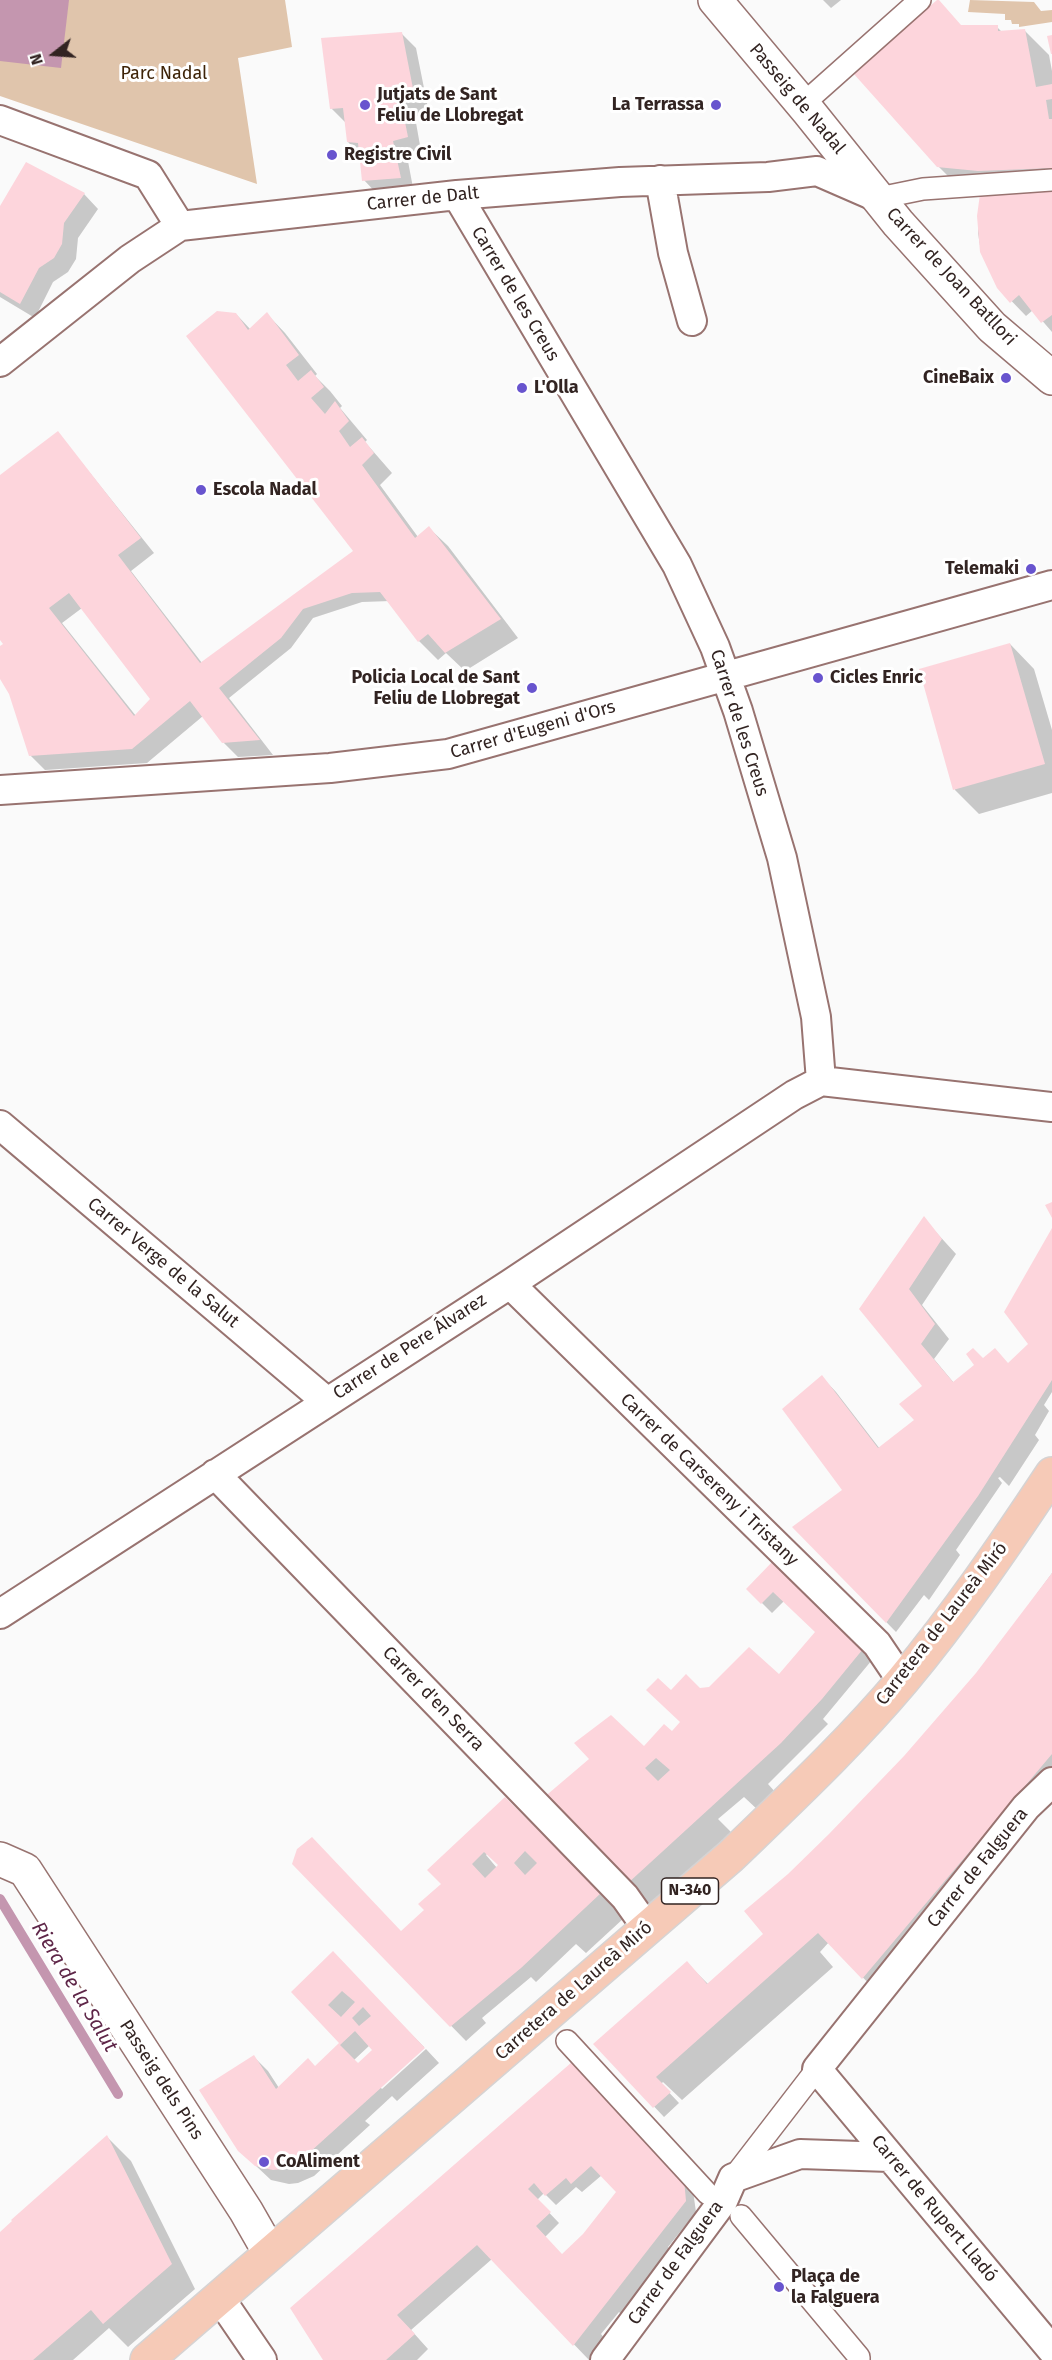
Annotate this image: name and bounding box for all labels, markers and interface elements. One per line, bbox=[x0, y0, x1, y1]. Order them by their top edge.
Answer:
north arrow bbox=[24, 24, 84, 84]
street label: Passeig de Nadal bbox=[744, 39, 850, 159]
text: N bbox=[26, 52, 47, 67]
park label: Parc Nadal bbox=[121, 63, 207, 85]
place label: Jutjats de Sant Feliu de Llobregat bbox=[377, 84, 524, 127]
place label: La Terrassa bbox=[612, 94, 704, 116]
marker: Jutjats de Sant Feliu de Llobregat bbox=[358, 98, 372, 112]
marker: La Terrassa bbox=[709, 98, 723, 112]
place label: Registre Civil bbox=[344, 144, 451, 166]
marker: Registre Civil bbox=[325, 148, 339, 162]
street label: Carrer de Dalt bbox=[366, 182, 480, 216]
street label: Carrer de Joan Batllori bbox=[881, 203, 1021, 351]
street label: Carrer de les Creus bbox=[466, 223, 564, 365]
place label: CineBaix bbox=[923, 367, 994, 389]
marker: CineBaix bbox=[999, 371, 1013, 385]
place label: L'Olla bbox=[534, 377, 579, 399]
marker: L'Olla bbox=[515, 381, 529, 395]
place label: Escola Nadal bbox=[213, 479, 317, 501]
marker: Escola Nadal bbox=[194, 483, 208, 497]
place label: Telemaki bbox=[945, 558, 1019, 580]
marker: Telemaki bbox=[1024, 562, 1038, 576]
street label: Carrer de les Creus bbox=[705, 647, 773, 799]
place label: Policia Local de Sant Feliu de Llobregat bbox=[351, 667, 520, 710]
place label: Cicles Enric bbox=[830, 667, 923, 689]
marker: Cicles Enric bbox=[811, 671, 825, 685]
marker: Policia Local de Sant Feliu de Llobregat bbox=[525, 681, 539, 695]
street label: Carrer d'Eugeni d'Ors bbox=[448, 696, 618, 764]
street label: Carrer Verge de la Salut bbox=[83, 1193, 243, 1333]
street label: Carrer de Pere Álvarez bbox=[329, 1289, 491, 1405]
street label: Carrer de Carsereny i Tristany bbox=[615, 1389, 803, 1571]
street label: Carretera de Laureà Miró bbox=[872, 1538, 1012, 1710]
street label: Carrer d'en Serra bbox=[378, 1642, 488, 1756]
street label: Carrer de Falguera bbox=[923, 1804, 1033, 1932]
road number: N-340 bbox=[662, 1878, 718, 1904]
street label: Carretera de Laureà Miró bbox=[491, 1917, 657, 2065]
water label: Riera de la Salut bbox=[26, 1918, 122, 2056]
street label: Passeig dels Pins bbox=[114, 2016, 208, 2144]
street label: Carrer de Rupert Lladó bbox=[866, 2131, 1002, 2287]
place label: CoAliment bbox=[276, 2151, 360, 2173]
marker: CoAliment bbox=[257, 2155, 271, 2169]
street label: Carrer de Falguera bbox=[624, 2197, 728, 2329]
place label: Plaça de la Falguera bbox=[791, 2266, 880, 2308]
marker: Plaça de la Falguera bbox=[772, 2280, 786, 2294]

